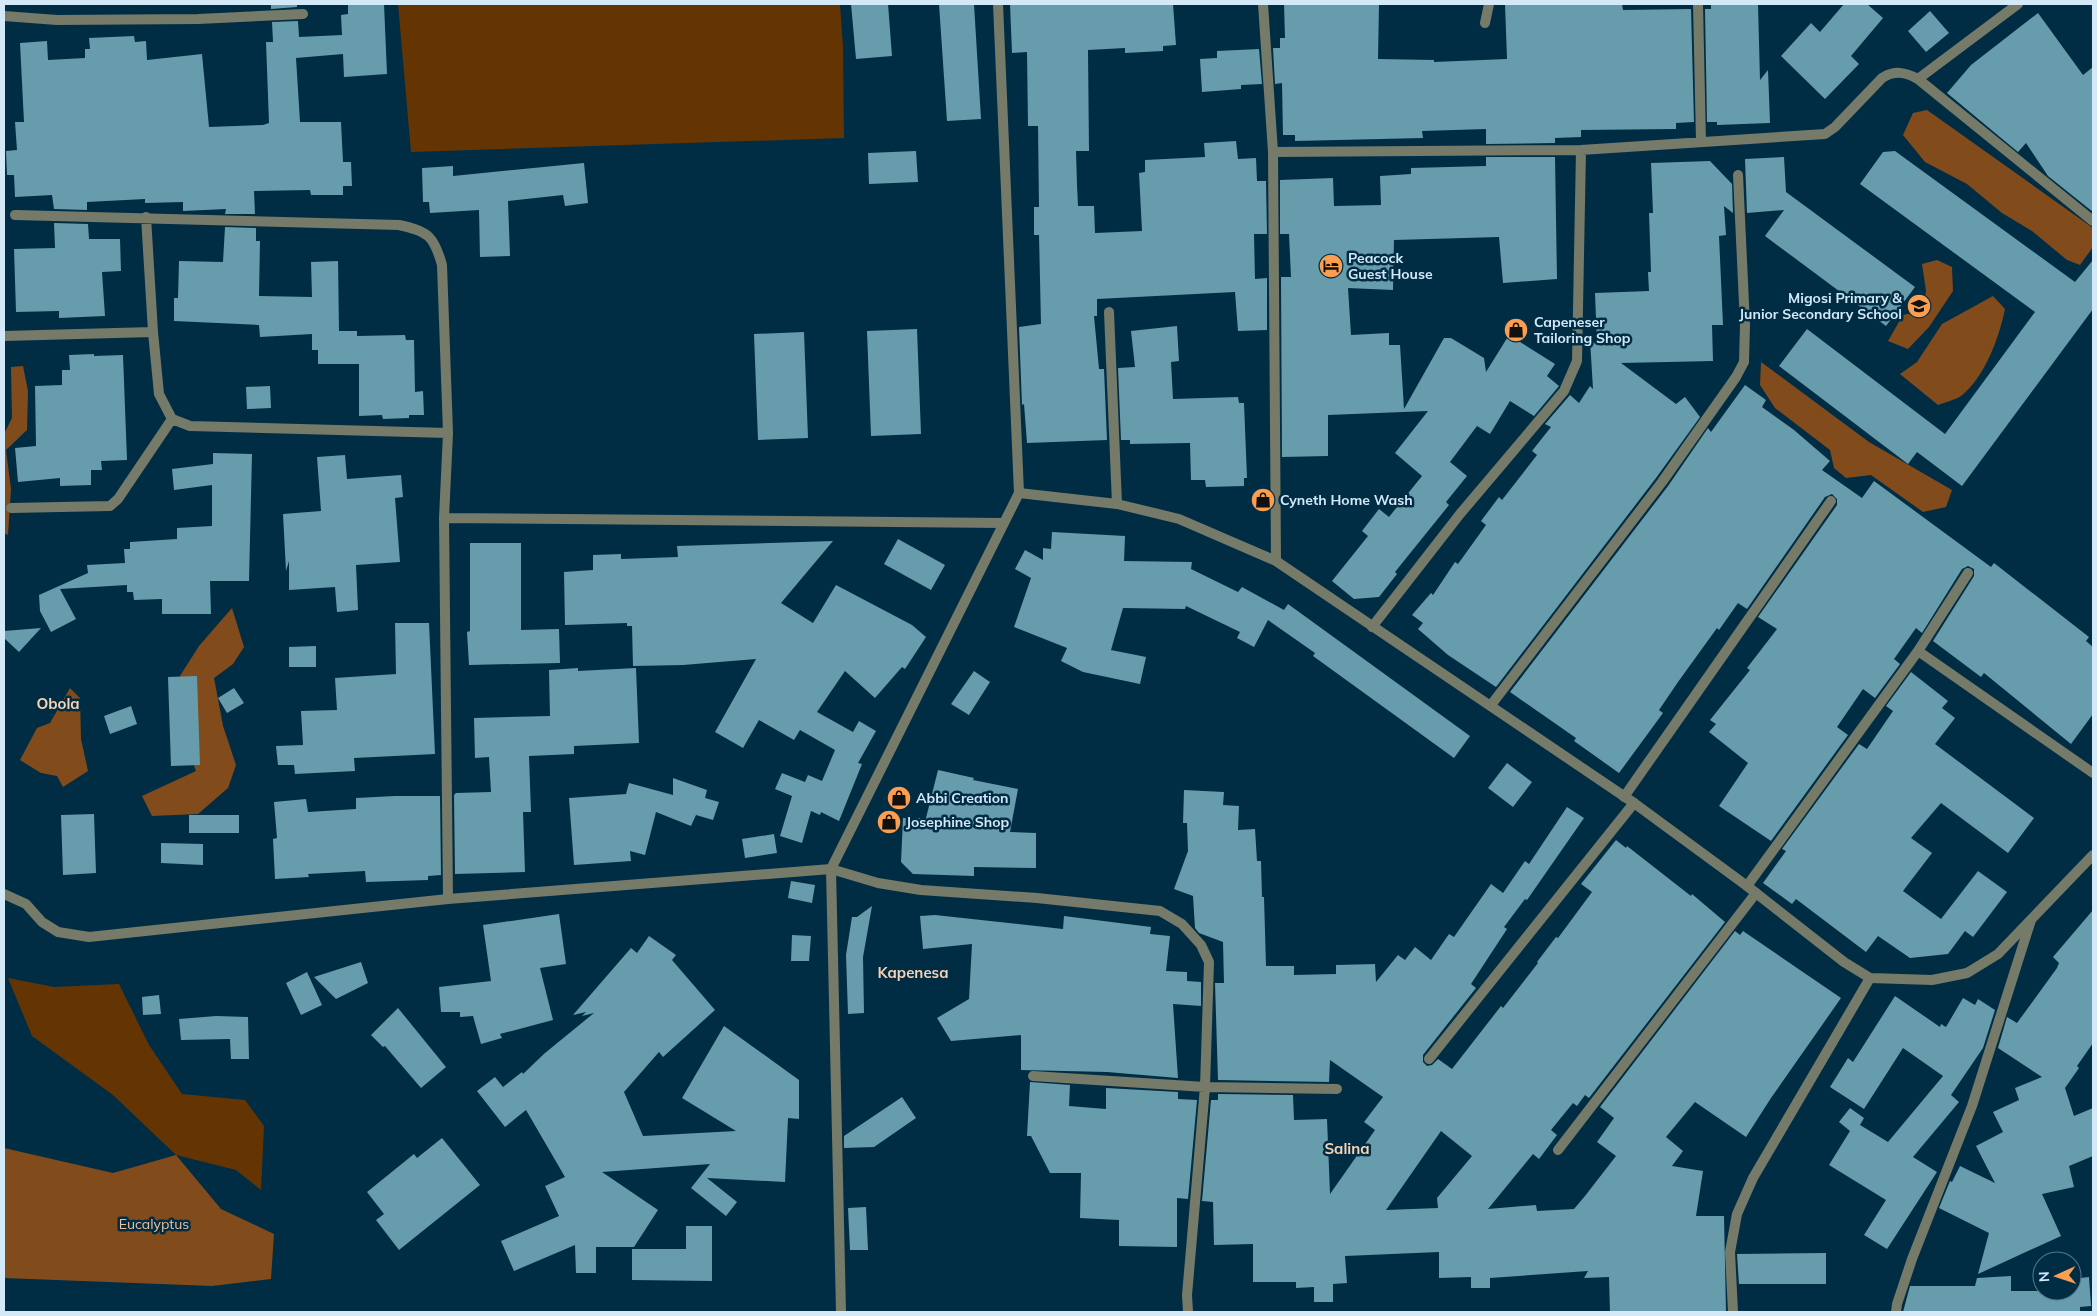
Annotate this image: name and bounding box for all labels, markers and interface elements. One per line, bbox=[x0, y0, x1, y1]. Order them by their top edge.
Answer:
place label: Peacock Guest House bbox=[1348, 249, 1433, 283]
hotel icon: Peacock Guest House bbox=[1318, 253, 1344, 279]
place label: Migosi Primary & Junior Secondary School bbox=[1739, 289, 1902, 323]
school or university icon: Migosi Primary & Junior Secondary School bbox=[1906, 293, 1932, 319]
place label: Capeneser Tailoring Shop bbox=[1534, 313, 1631, 347]
shop icon: Capeneser Tailoring Shop bbox=[1503, 317, 1529, 343]
shop icon: Cyneth Home Wash bbox=[1250, 487, 1276, 513]
place label: Cyneth Home Wash bbox=[1280, 491, 1413, 509]
district label: Obola bbox=[36, 694, 80, 713]
shop icon: Abbi Creation bbox=[886, 785, 912, 811]
place label: Abbi Creation bbox=[916, 789, 1008, 807]
shop icon: Josephine Shop bbox=[876, 809, 902, 835]
place label: Josephine Shop bbox=[906, 813, 1010, 831]
district label: Kapenesa bbox=[878, 963, 948, 982]
district label: Salina bbox=[1324, 1139, 1370, 1158]
park label: Eucalyptus bbox=[119, 1215, 189, 1233]
north arrow bbox=[2032, 1251, 2082, 1301]
text: N bbox=[2035, 1271, 2053, 1282]

